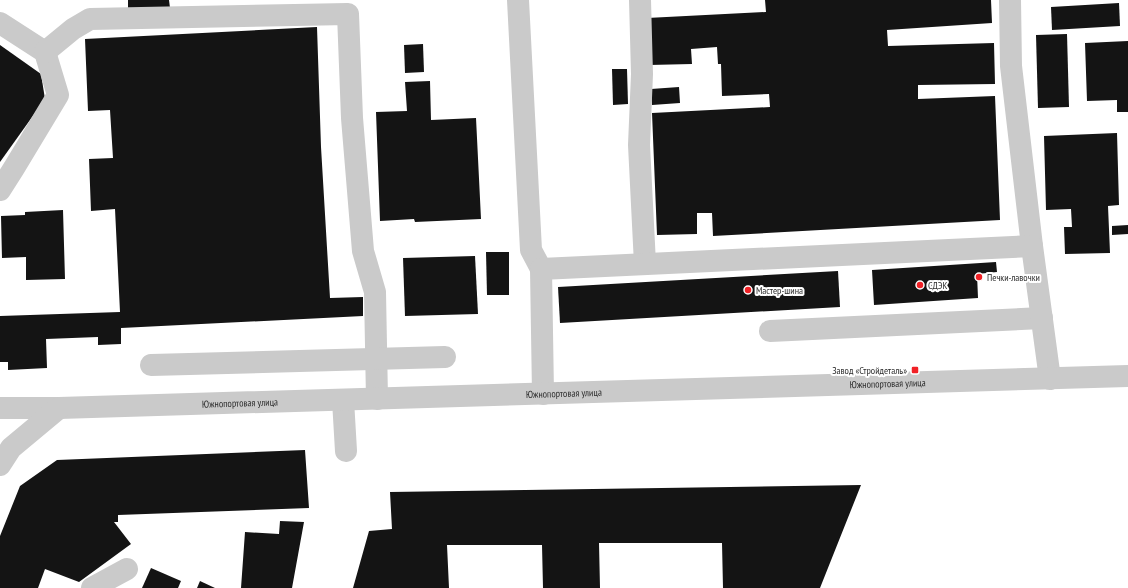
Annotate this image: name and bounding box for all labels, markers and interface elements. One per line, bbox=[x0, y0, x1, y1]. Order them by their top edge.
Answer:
place label: Печки-лавочки bbox=[987, 271, 1040, 284]
marker: Печки-лавочки bbox=[974, 272, 984, 282]
place label: СДЭК bbox=[928, 279, 947, 292]
marker: СДЭК bbox=[915, 280, 925, 290]
place label: Мастер-шина bbox=[756, 284, 803, 297]
marker: Мастер-шина bbox=[743, 285, 753, 295]
place label: Завод «Стройдеталь» bbox=[832, 364, 907, 377]
marker: Завод «Стройдеталь» bbox=[910, 365, 920, 375]
street label: Южнопортовая улица bbox=[849, 376, 926, 391]
street label: Южнопортовая улица bbox=[526, 385, 602, 401]
street label: Южнопортовая улица bbox=[202, 395, 278, 410]

